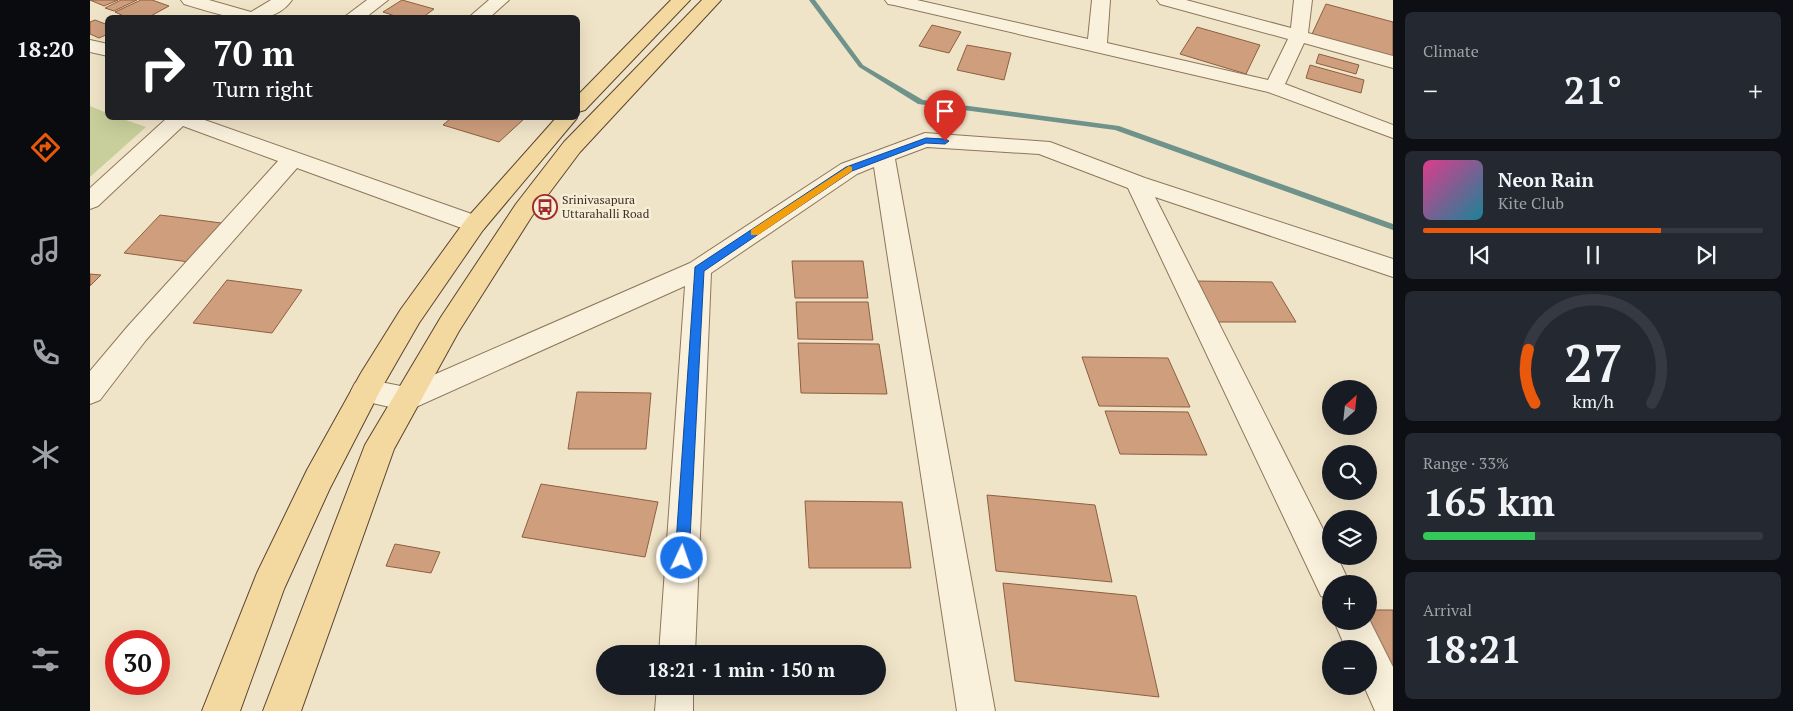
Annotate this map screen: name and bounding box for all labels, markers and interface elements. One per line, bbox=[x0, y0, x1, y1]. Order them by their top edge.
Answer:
text: 70 m bbox=[213, 30, 294, 76]
text: 18:20 bbox=[16, 34, 74, 63]
icon: right bbox=[130, 35, 195, 100]
text: Climate bbox=[1423, 40, 1479, 62]
text: 21° bbox=[1564, 65, 1622, 115]
text: − bbox=[1423, 72, 1438, 109]
text: + bbox=[1748, 72, 1763, 109]
text: Turn right bbox=[213, 74, 313, 103]
pin bbox=[924, 90, 966, 141]
icon: arrive bbox=[931, 97, 959, 125]
icon: directions bbox=[28, 130, 63, 165]
text: Neon Rain bbox=[1498, 167, 1594, 192]
place label: Srinivasapura Uttarahalli Road bbox=[562, 192, 650, 221]
text: Kite Club bbox=[1498, 192, 1564, 214]
bus stop icon: Srinivasapura Uttarahalli Road bbox=[532, 194, 558, 220]
icon: music bbox=[28, 233, 63, 268]
icon: previous bbox=[1466, 241, 1494, 269]
icon: pause bbox=[1579, 241, 1607, 269]
icon: next bbox=[1692, 241, 1720, 269]
text: 27 bbox=[1564, 328, 1622, 397]
icon: phone bbox=[28, 335, 63, 370]
north arrow bbox=[1322, 380, 1378, 435]
map controls bbox=[1322, 380, 1377, 695]
text: km/h bbox=[1572, 389, 1614, 413]
icon: climate bbox=[28, 437, 63, 472]
button: search bbox=[1322, 445, 1377, 500]
text: Range · 33% bbox=[1423, 452, 1509, 474]
text: 165 km bbox=[1423, 477, 1555, 527]
button: layers bbox=[1322, 510, 1377, 565]
position arrow bbox=[655, 531, 707, 583]
icon: car bbox=[28, 540, 63, 575]
button: + bbox=[1322, 575, 1377, 630]
text: Arrival bbox=[1423, 599, 1472, 621]
text: 18:21 bbox=[1423, 624, 1522, 674]
speed limit sign: 30 bbox=[105, 630, 170, 695]
button: − bbox=[1322, 640, 1377, 695]
icon: filters bbox=[28, 642, 63, 677]
text: 18:21 · 1 min · 150 m bbox=[647, 657, 835, 682]

